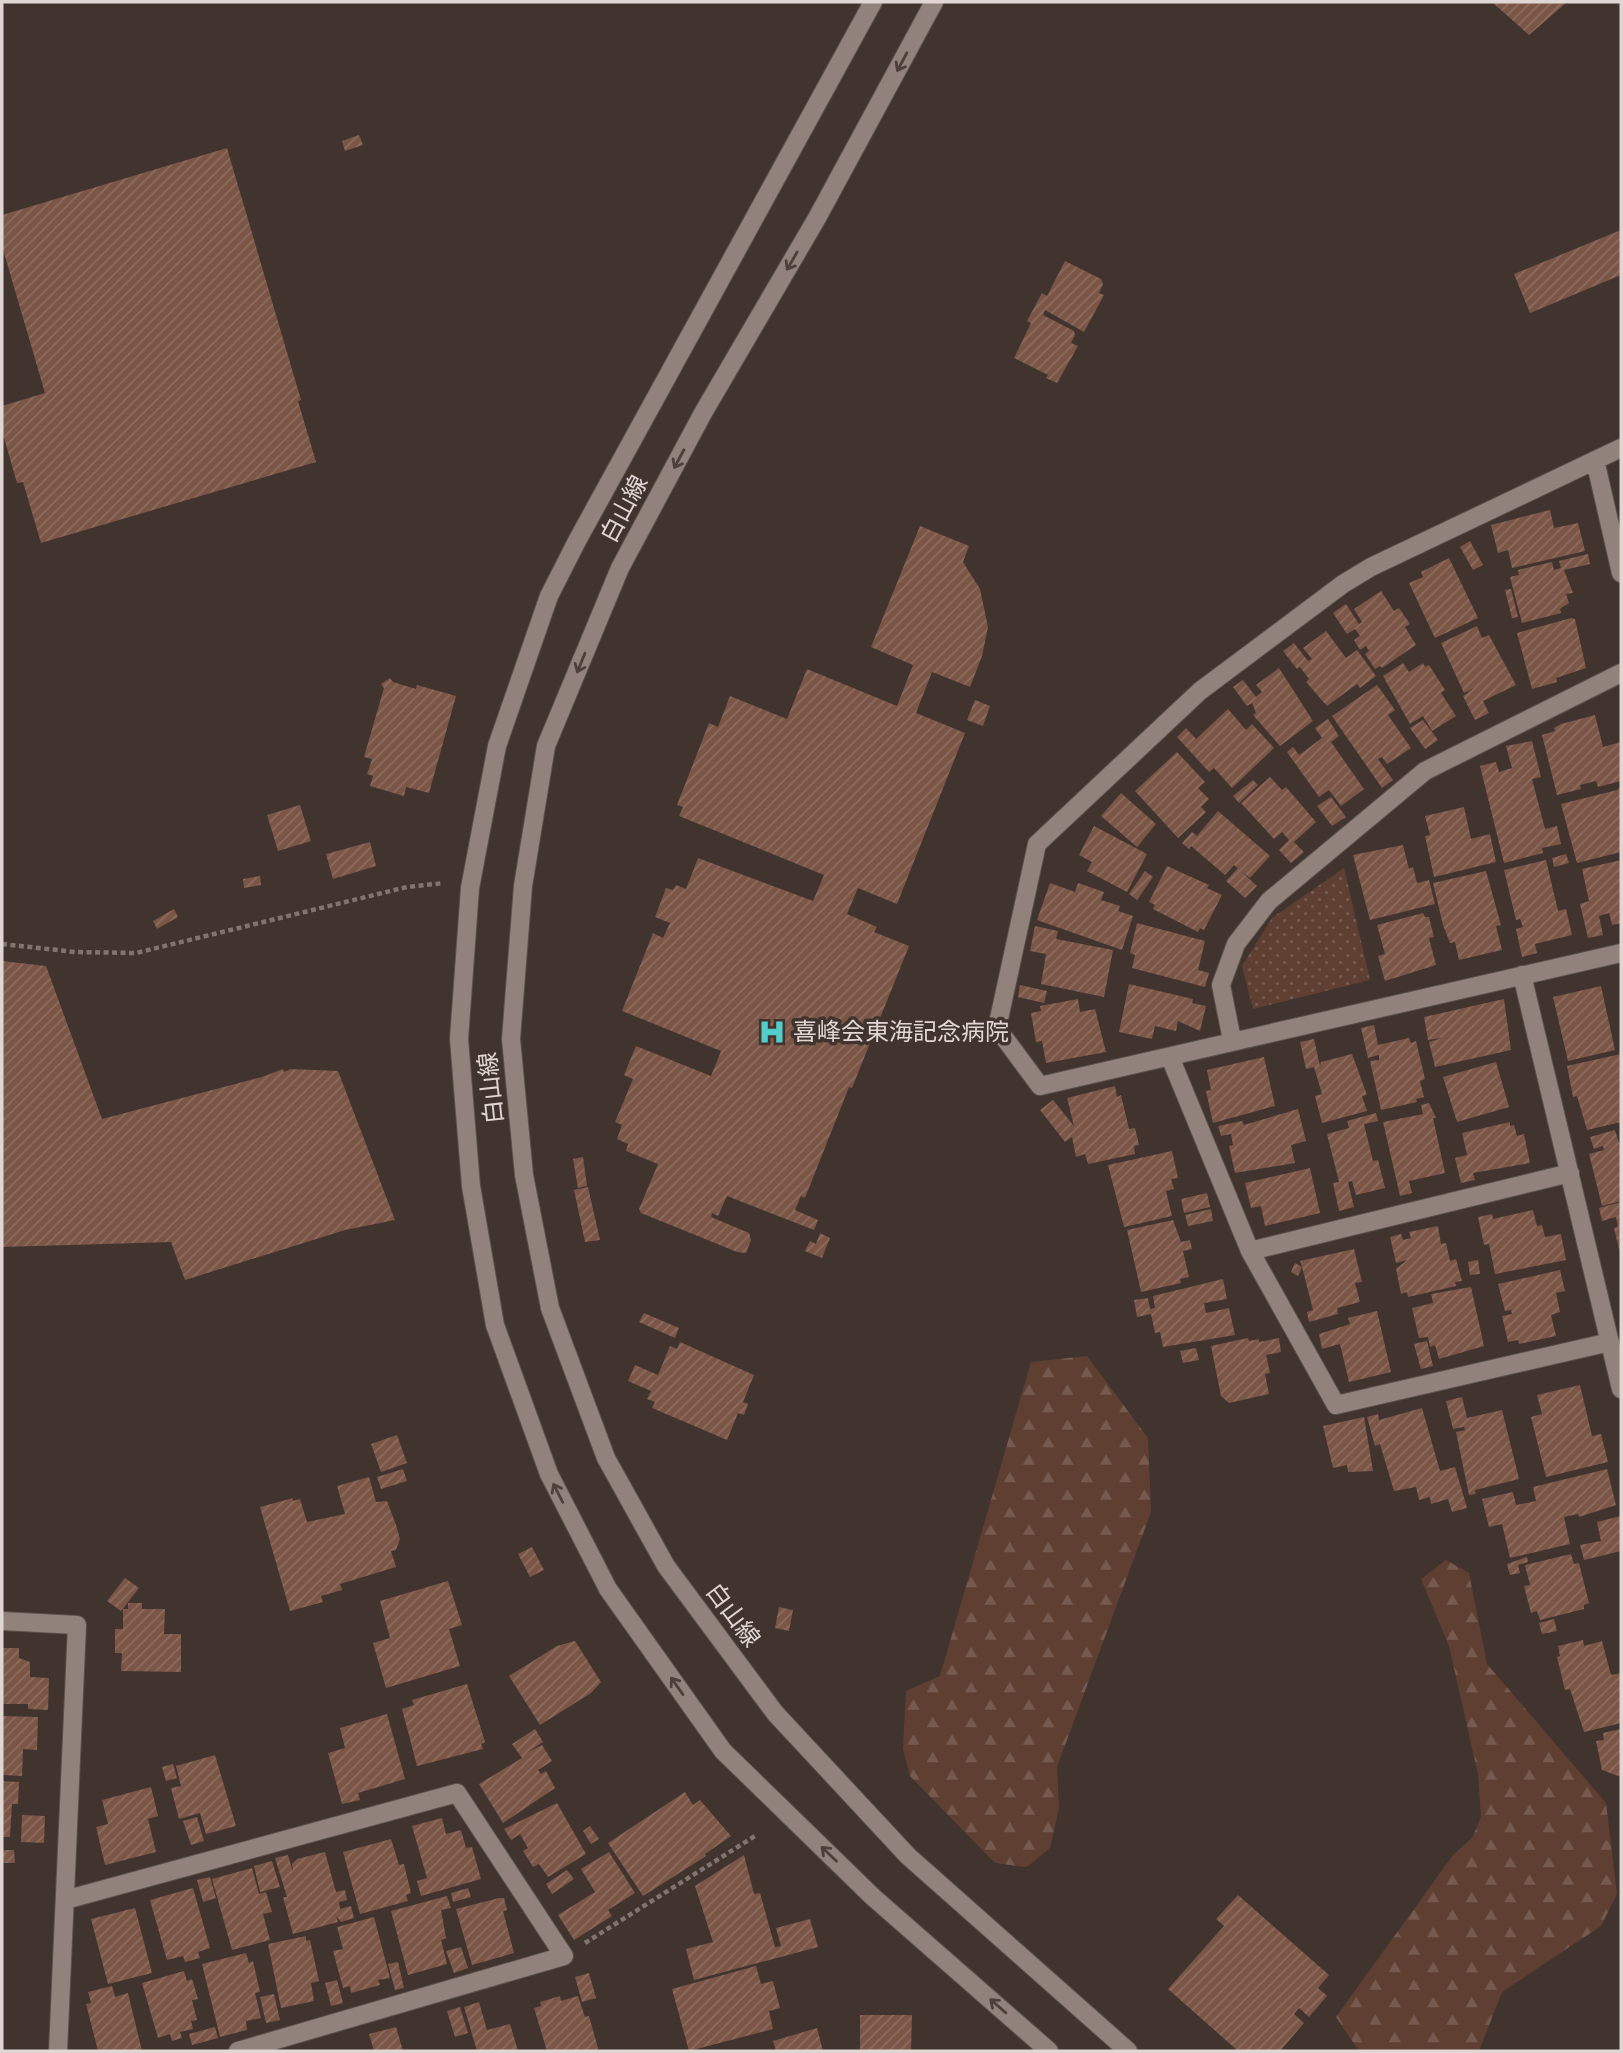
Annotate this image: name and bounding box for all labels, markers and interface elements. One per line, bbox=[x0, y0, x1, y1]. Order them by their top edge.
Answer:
one-way arrow bbox=[895, 51, 908, 72]
one-way arrow bbox=[785, 251, 799, 271]
one-way arrow bbox=[672, 448, 686, 468]
street label: 白山線 bbox=[595, 471, 653, 547]
one-way arrow bbox=[573, 652, 586, 674]
hospital icon: 喜峰会東海記念病院 bbox=[757, 1017, 787, 1047]
place label: 喜峰会東海記念病院 bbox=[793, 1018, 1009, 1046]
street label: 白山線 bbox=[473, 1051, 509, 1125]
one-way arrow bbox=[551, 1483, 564, 1504]
street label: 白山線 bbox=[700, 1578, 766, 1652]
one-way arrow bbox=[669, 1677, 684, 1696]
one-way arrow bbox=[820, 1846, 837, 1863]
one-way arrow bbox=[989, 1998, 1007, 2014]

